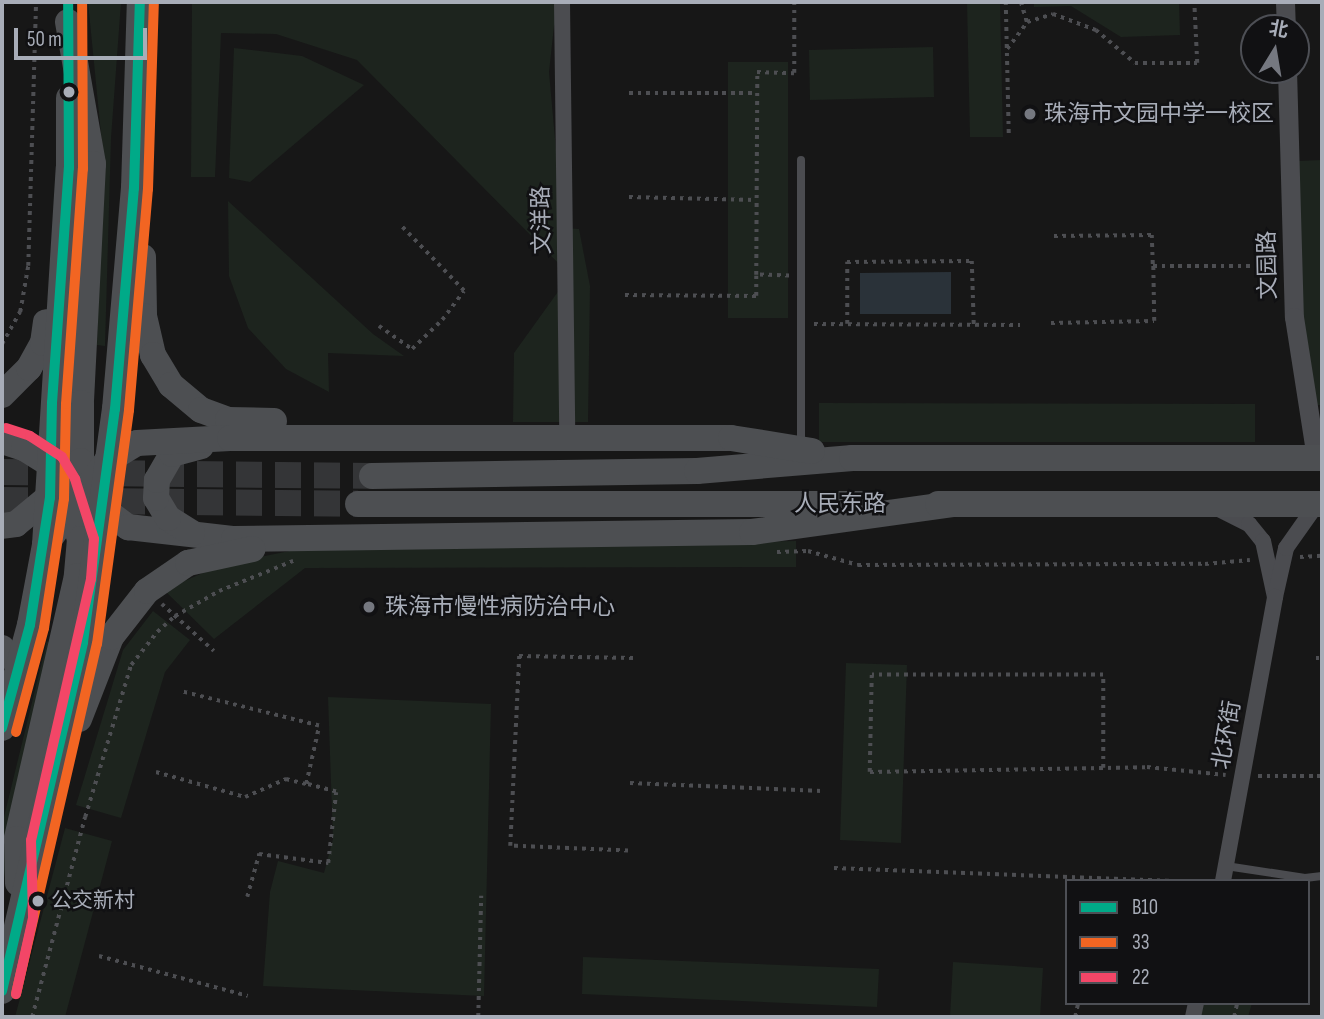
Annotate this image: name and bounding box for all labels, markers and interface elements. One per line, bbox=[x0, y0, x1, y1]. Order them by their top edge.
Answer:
scale bar bbox=[18, 14, 150, 58]
north arrow bbox=[1240, 14, 1310, 84]
text: 北 bbox=[1267, 17, 1290, 43]
text: 50 m bbox=[27, 27, 62, 52]
unlabelled marker bbox=[62, 85, 76, 99]
place label: 珠海市文园中学一校区 bbox=[1044, 100, 1274, 128]
marker: 珠海市文园中学一校区 bbox=[1022, 106, 1038, 122]
street label: 文洋路 bbox=[528, 185, 556, 255]
street label: 文园路 bbox=[1254, 230, 1282, 300]
street label: 人民东路 bbox=[794, 490, 886, 518]
place label: 珠海市慢性病防治中心 bbox=[385, 593, 615, 621]
marker: 珠海市慢性病防治中心 bbox=[359, 597, 379, 617]
street label: 北环街 bbox=[1207, 699, 1247, 771]
legend bbox=[1065, 879, 1310, 1005]
place label: 公交新村 bbox=[51, 888, 135, 914]
marker: 公交新村 bbox=[31, 894, 45, 908]
text: B10 bbox=[1132, 895, 1158, 920]
text: 33 bbox=[1132, 930, 1150, 955]
text: 22 bbox=[1132, 965, 1149, 990]

